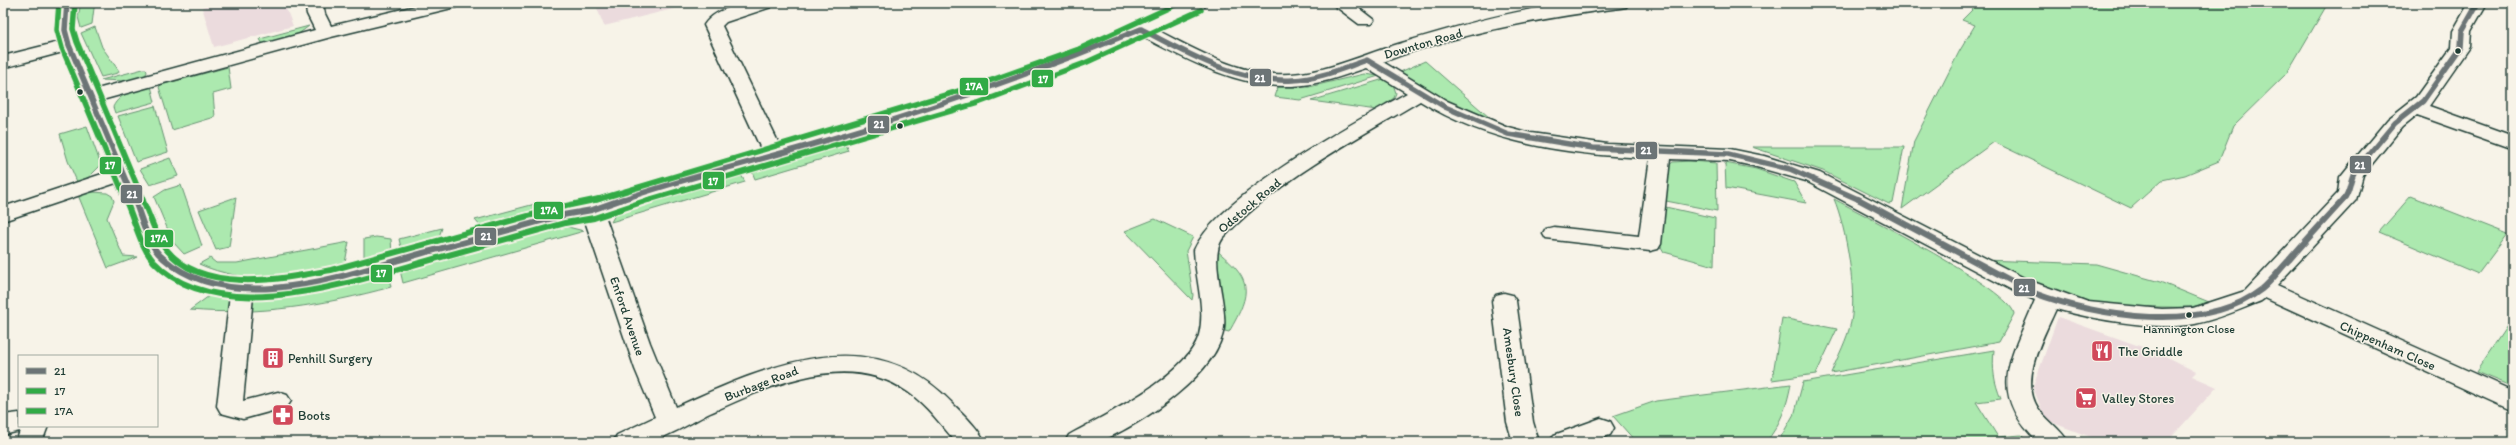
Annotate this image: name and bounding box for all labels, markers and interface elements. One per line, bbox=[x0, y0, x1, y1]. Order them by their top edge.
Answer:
street label: Downton Road bbox=[1382, 25, 1464, 62]
unlabelled marker bbox=[2453, 46, 2463, 56]
line badge: 21 bbox=[1249, 68, 1272, 87]
line badge: 17 bbox=[1031, 69, 1054, 88]
text: 21 bbox=[1255, 72, 1266, 85]
text: 17 bbox=[1038, 73, 1049, 86]
line badge: 17A bbox=[959, 77, 989, 96]
text: 17A bbox=[965, 80, 984, 93]
unlabelled marker bbox=[75, 87, 85, 97]
line badge: 21 bbox=[867, 115, 890, 134]
text: 21 bbox=[874, 118, 885, 131]
unlabelled marker bbox=[895, 121, 905, 131]
line badge: 21 bbox=[1635, 141, 1658, 160]
text: 21 bbox=[1641, 144, 1652, 157]
line badge: 21 bbox=[2349, 155, 2372, 174]
line badge: 17 bbox=[99, 156, 122, 175]
text: 17 bbox=[105, 159, 116, 172]
text: 21 bbox=[2355, 159, 2366, 172]
line badge: 17 bbox=[702, 171, 725, 190]
text: 17 bbox=[708, 175, 719, 188]
street label: Odstock Road bbox=[1215, 175, 1284, 236]
line badge: 21 bbox=[120, 184, 143, 204]
text: 21 bbox=[127, 188, 138, 201]
line badge: 17A bbox=[533, 201, 564, 220]
text: 17A bbox=[540, 204, 559, 217]
line badge: 21 bbox=[474, 227, 497, 246]
line badge: 17A bbox=[144, 229, 174, 248]
text: 21 bbox=[481, 230, 492, 243]
text: 17A bbox=[150, 232, 169, 245]
line badge: 17 bbox=[370, 264, 393, 283]
text: 17 bbox=[376, 267, 387, 280]
street label: Enford Avenue bbox=[607, 275, 648, 358]
line badge: 21 bbox=[2013, 278, 2036, 297]
text: 21 bbox=[2019, 282, 2030, 295]
marker: Hannington Close bbox=[2184, 310, 2194, 320]
street label: Chippenham Close bbox=[2338, 318, 2438, 373]
place label: Hannington Close bbox=[2143, 322, 2235, 336]
street label: Amesbury Close bbox=[1500, 326, 1527, 418]
restaurant icon: The Griddle bbox=[2089, 338, 2115, 364]
place label: The Griddle bbox=[2118, 344, 2183, 359]
building icon: Penhill Surgery bbox=[260, 345, 286, 371]
place label: Penhill Surgery bbox=[288, 351, 372, 366]
legend bbox=[18, 355, 158, 427]
street label: Burbage Road bbox=[722, 363, 800, 404]
text: 21 bbox=[54, 364, 66, 378]
text: 17 bbox=[54, 384, 66, 398]
supermarket icon: Valley Stores bbox=[2073, 385, 2099, 411]
place label: Valley Stores bbox=[2102, 391, 2174, 406]
pharmacy icon: Boots bbox=[270, 402, 296, 428]
text: 17A bbox=[54, 404, 74, 418]
place label: Boots bbox=[298, 408, 331, 423]

